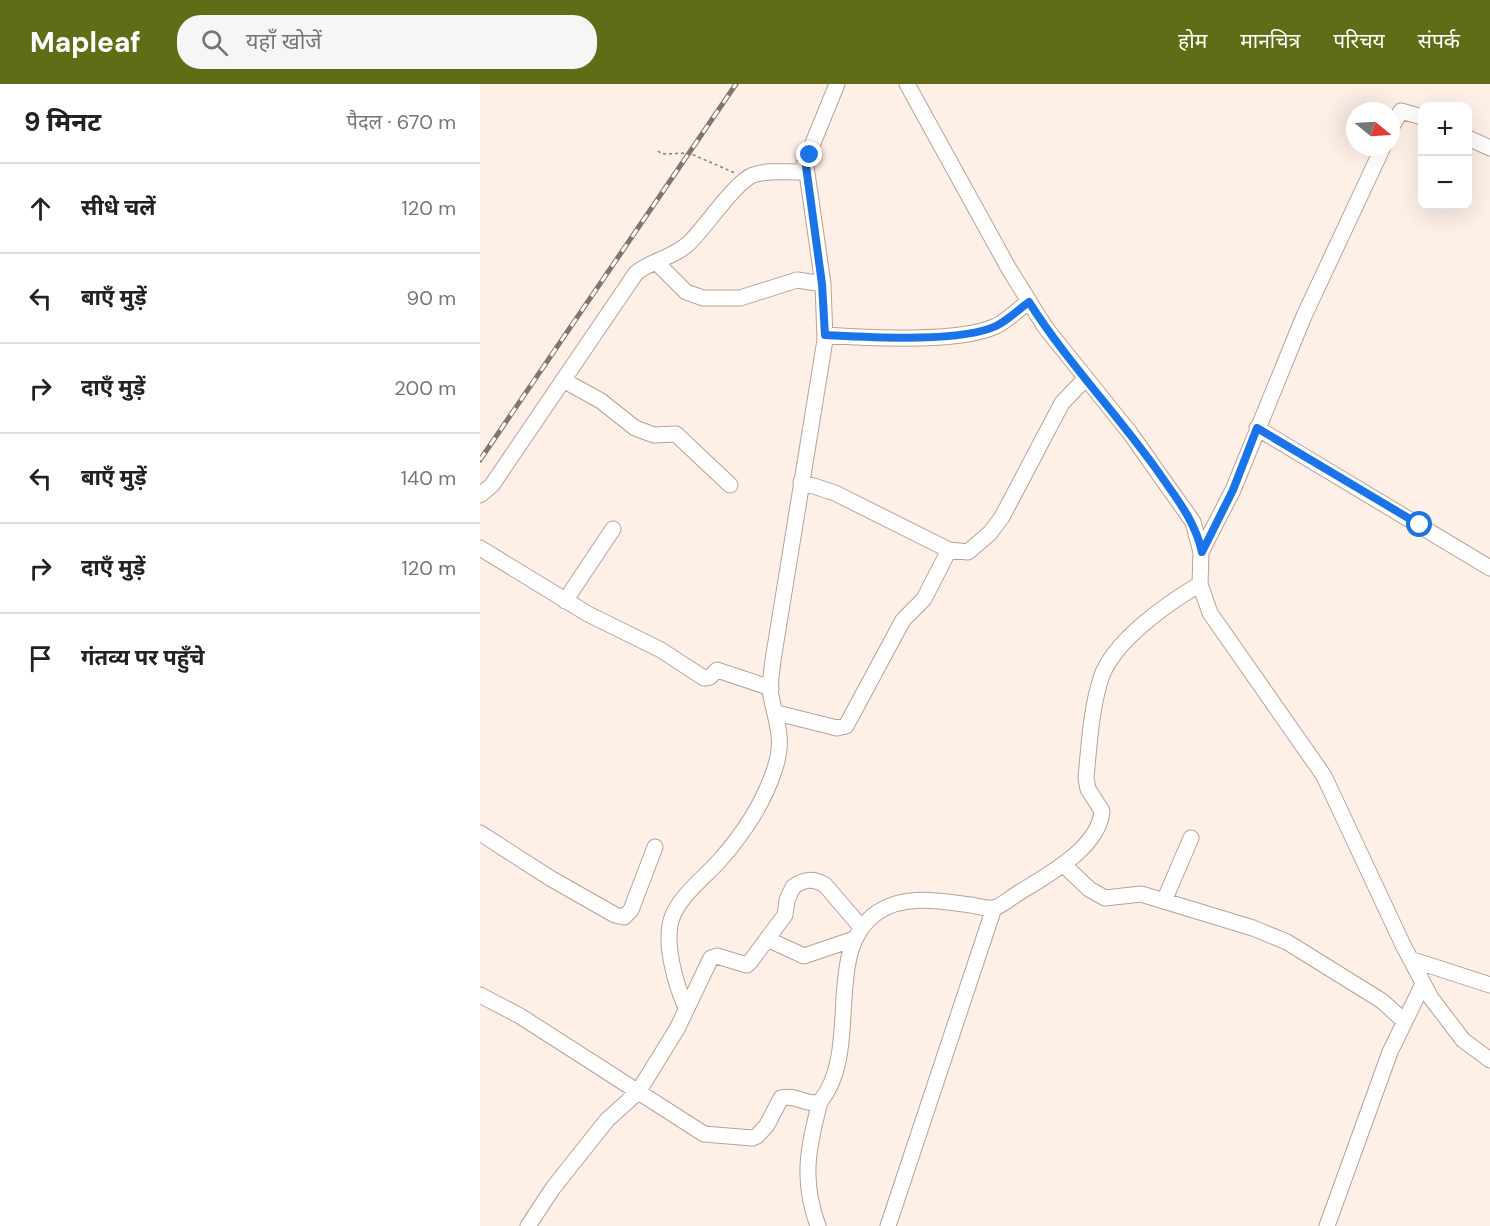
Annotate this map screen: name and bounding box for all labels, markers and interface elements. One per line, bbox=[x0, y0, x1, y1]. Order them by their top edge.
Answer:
search box bbox=[177, 15, 597, 69]
text: Mapleaf bbox=[30, 24, 141, 61]
icon: search bbox=[198, 26, 231, 59]
text: यहाँ खोजें bbox=[246, 27, 322, 56]
text: होम bbox=[1178, 27, 1207, 55]
text: मानचित्र bbox=[1240, 27, 1300, 55]
text: परिचय bbox=[1333, 27, 1385, 55]
text: संपर्क bbox=[1418, 27, 1460, 55]
north arrow bbox=[1346, 102, 1400, 156]
map controls bbox=[1418, 102, 1472, 210]
button: + bbox=[1418, 102, 1472, 156]
text: 9 मिनट bbox=[24, 105, 101, 139]
text: पैदल · 670 m bbox=[347, 109, 456, 135]
route end bbox=[796, 141, 822, 167]
button: − bbox=[1418, 156, 1472, 210]
icon: ahead bbox=[24, 192, 57, 225]
text: सीधे चलें bbox=[81, 193, 156, 222]
text: 120 m bbox=[402, 195, 456, 221]
icon: left bbox=[24, 282, 57, 315]
text: बाएँ मुड़ें bbox=[81, 283, 147, 312]
text: 90 m bbox=[407, 285, 456, 311]
icon: right bbox=[24, 372, 57, 405]
text: दाएँ मुड़ें bbox=[81, 373, 145, 402]
text: 200 m bbox=[394, 375, 456, 401]
icon: left bbox=[24, 462, 57, 495]
text: बाएँ मुड़ें bbox=[81, 463, 147, 492]
text: 140 m bbox=[401, 465, 456, 491]
route start bbox=[1406, 511, 1432, 537]
icon: right bbox=[24, 552, 57, 585]
text: दाएँ मुड़ें bbox=[81, 553, 145, 582]
text: 120 m bbox=[402, 555, 456, 581]
icon: arrive bbox=[24, 642, 57, 675]
text: गंतव्य पर पहुँचे bbox=[81, 643, 204, 672]

